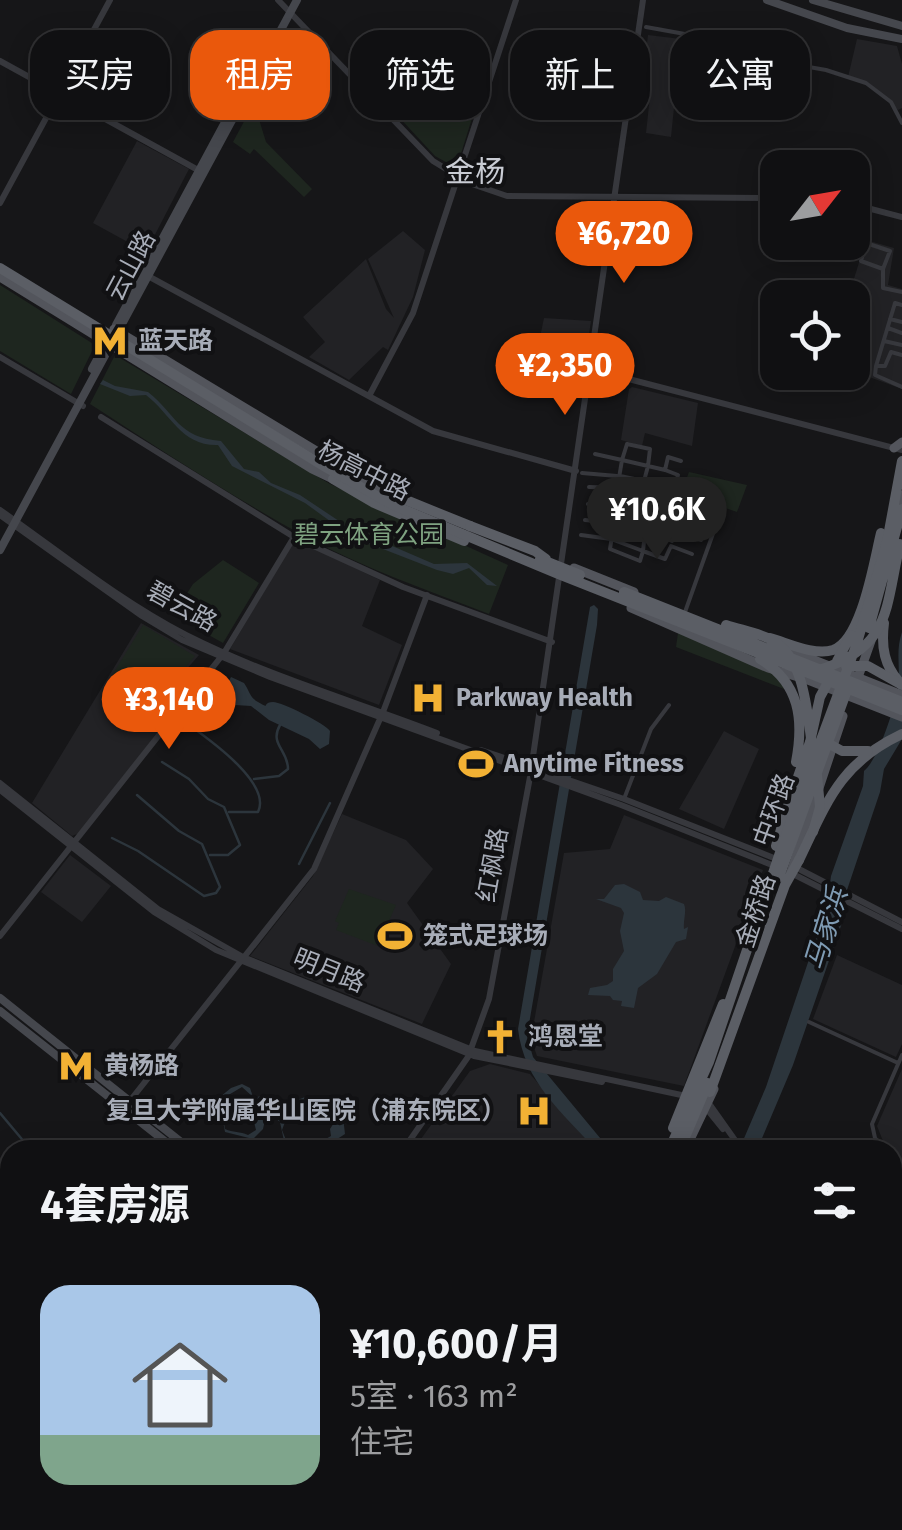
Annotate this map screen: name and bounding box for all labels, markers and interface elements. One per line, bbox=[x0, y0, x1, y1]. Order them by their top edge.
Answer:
chip: 买房 bbox=[30, 30, 170, 120]
chip: 租房 bbox=[190, 30, 330, 120]
chip: 筛选 bbox=[350, 30, 490, 120]
chip: 新上 bbox=[510, 30, 650, 120]
chip: 公寓 bbox=[670, 30, 810, 120]
north arrow bbox=[760, 150, 870, 260]
map controls bbox=[760, 150, 870, 390]
district label: 金杨 bbox=[445, 154, 505, 190]
pin: ¥6,720 bbox=[543, 201, 705, 286]
text: ¥6,720 bbox=[578, 214, 670, 252]
street label: 云山路 bbox=[100, 226, 162, 306]
button: locate bbox=[760, 280, 870, 390]
metro station icon: 蓝天路 bbox=[91, 322, 129, 360]
place label: 蓝天路 bbox=[138, 326, 213, 356]
pin: ¥2,350 bbox=[484, 333, 646, 418]
text: ¥2,350 bbox=[518, 346, 612, 384]
street label: 杨高中路 bbox=[313, 435, 415, 507]
pin: ¥10.6K bbox=[576, 477, 738, 562]
text: ¥10.6K bbox=[609, 490, 705, 528]
park label: 碧云体育公园 bbox=[294, 520, 444, 550]
street label: 碧云路 bbox=[142, 576, 222, 638]
pin: ¥3,140 bbox=[88, 667, 250, 752]
hospital icon: Parkway Health bbox=[409, 679, 447, 717]
text: ¥3,140 bbox=[124, 680, 214, 718]
place label: Parkway Health bbox=[456, 683, 633, 713]
sports icon: Anytime Fitness bbox=[457, 745, 495, 783]
place label: Anytime Fitness bbox=[503, 749, 684, 779]
street label: 中环路 bbox=[747, 770, 801, 850]
street label: 红枫路 bbox=[472, 825, 514, 905]
street label: 金桥路 bbox=[730, 871, 782, 951]
water label: 马家浜 bbox=[798, 881, 855, 974]
sports icon: 笼式足球场 bbox=[376, 917, 414, 955]
place label: 笼式足球场 bbox=[423, 921, 548, 951]
street label: 明月路 bbox=[289, 943, 369, 999]
church icon: 鸿恩堂 bbox=[481, 1018, 519, 1056]
place label: 鸿恩堂 bbox=[528, 1022, 603, 1052]
metro station icon: 黄杨路 bbox=[57, 1047, 95, 1085]
place label: 黄杨路 bbox=[104, 1051, 179, 1081]
hospital icon: 复旦大学附属华山医院（浦东院区） bbox=[515, 1092, 553, 1130]
place label: 复旦大学附属华山医院（浦东院区） bbox=[106, 1096, 506, 1126]
icon: filters bbox=[807, 1173, 862, 1228]
text: 4套房源 bbox=[40, 1180, 190, 1230]
text: ¥10,600/月 bbox=[350, 1319, 563, 1369]
icon: home bbox=[120, 1325, 240, 1445]
text: 5室 · 163 m² bbox=[350, 1377, 518, 1415]
text: 住宅 bbox=[350, 1423, 414, 1461]

